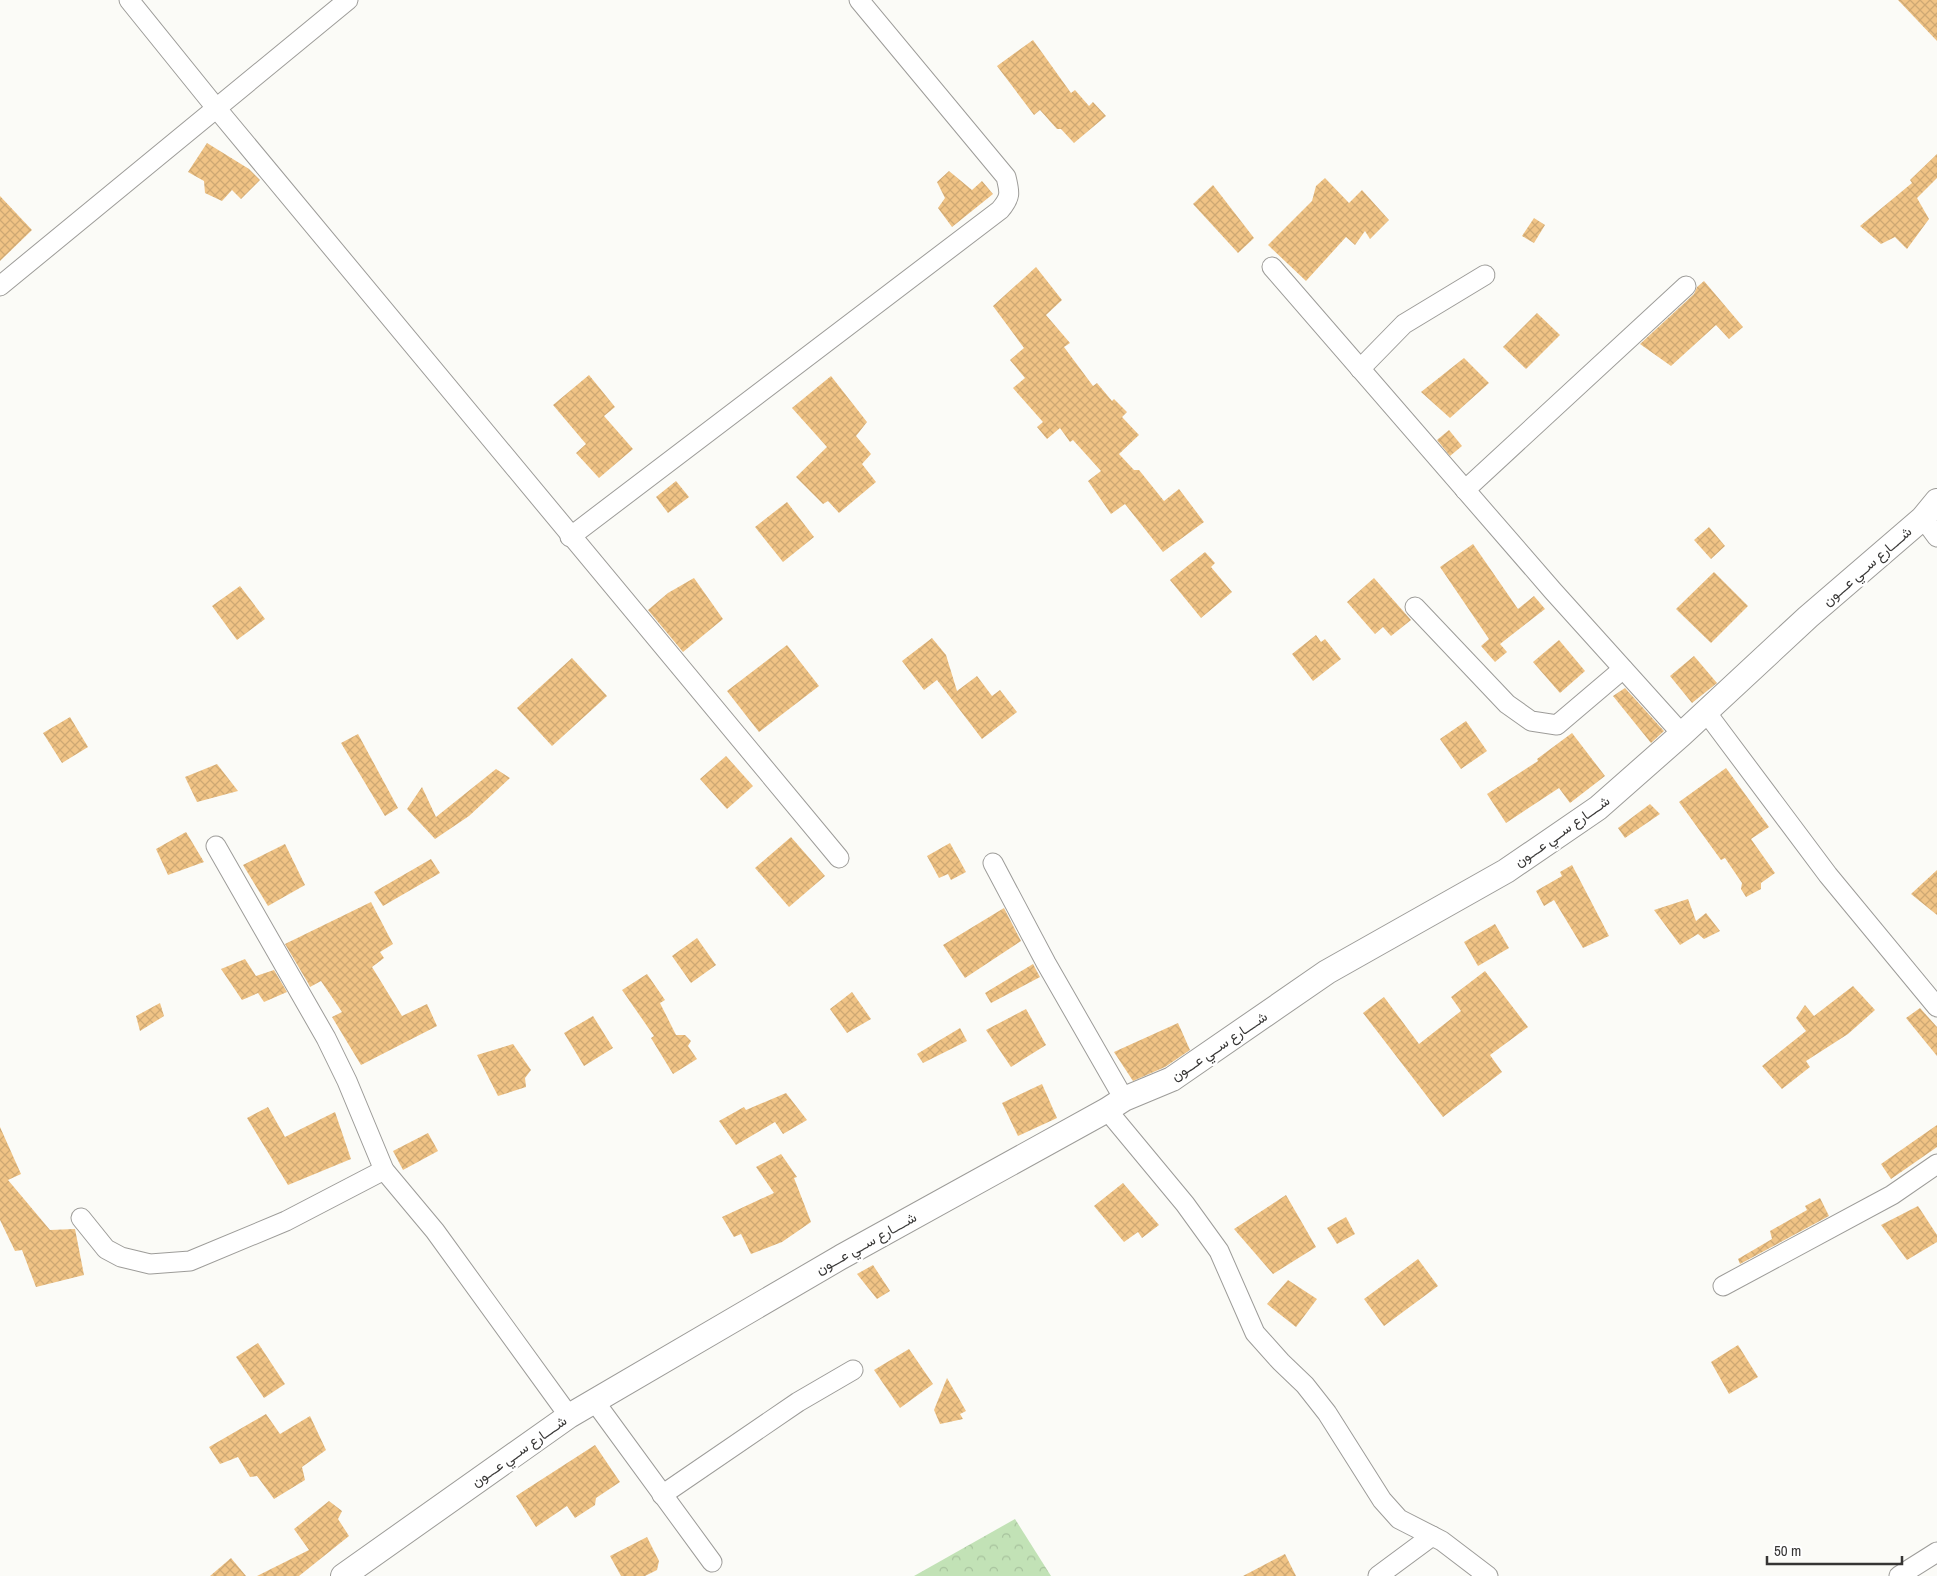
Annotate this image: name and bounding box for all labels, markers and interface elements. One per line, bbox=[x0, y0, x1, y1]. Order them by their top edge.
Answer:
street label: شــــارع ســي عـــون bbox=[1819, 522, 1917, 612]
street label: شــــارع ســي عـــون bbox=[1511, 791, 1615, 873]
street label: شــــارع ســي عـــون bbox=[1167, 1007, 1272, 1087]
street label: شــــارع ســي عـــون bbox=[812, 1208, 921, 1281]
street label: شــــارع ســي عـــون bbox=[468, 1411, 572, 1493]
scale bar bbox=[1767, 1534, 1902, 1566]
text: 50 m bbox=[1774, 1540, 1801, 1561]

